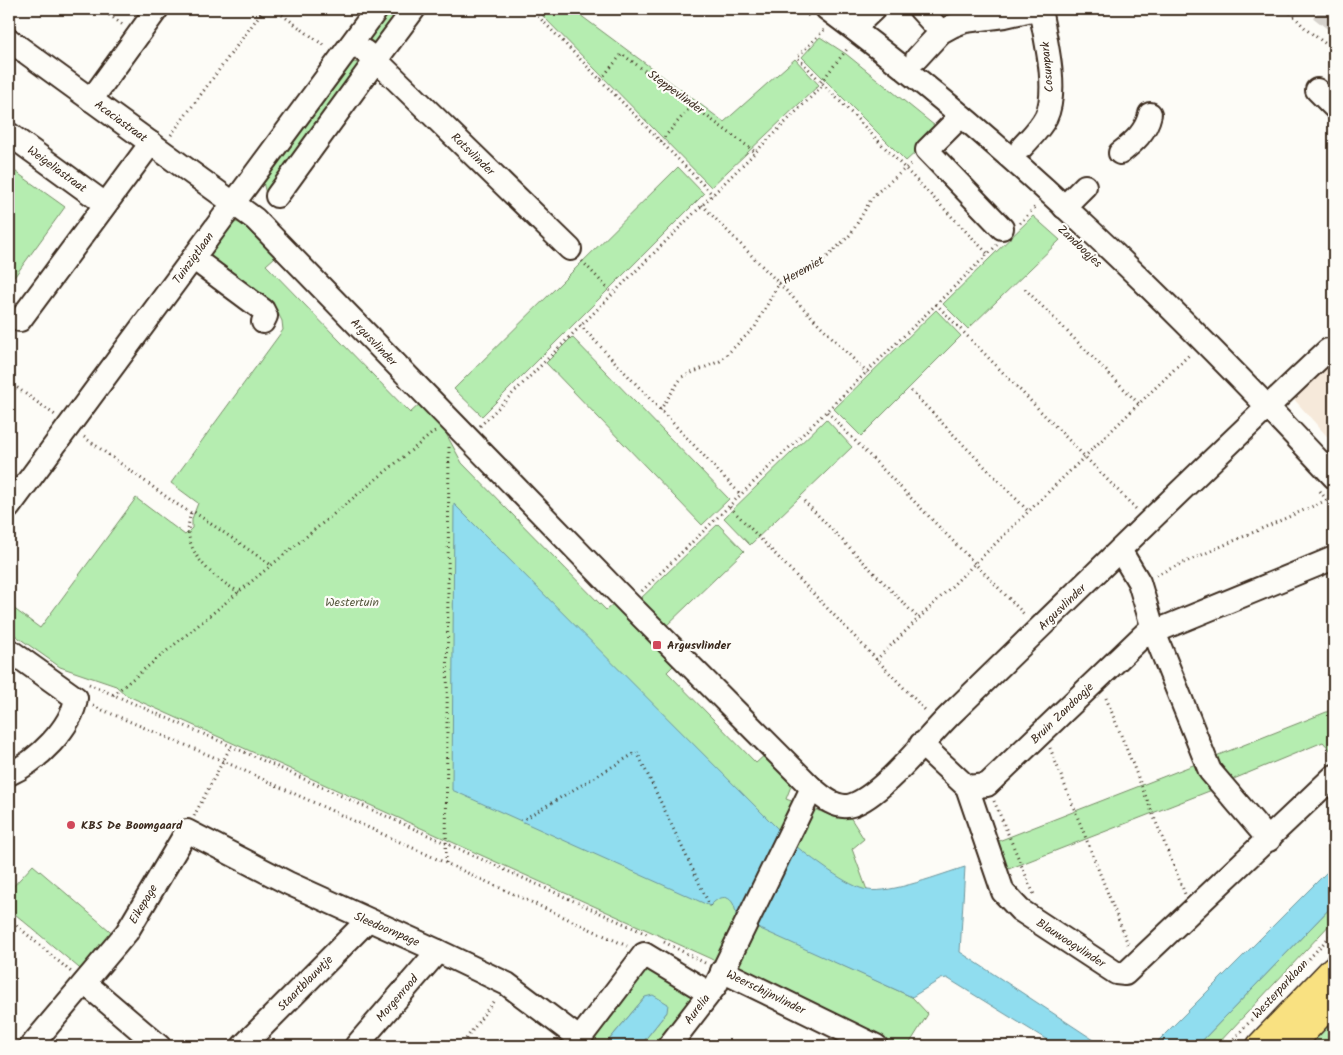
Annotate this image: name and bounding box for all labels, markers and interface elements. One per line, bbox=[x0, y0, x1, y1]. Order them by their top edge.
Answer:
street label: Cosunpark bbox=[1036, 40, 1059, 93]
street label: Steppevlinder bbox=[643, 65, 709, 120]
street label: Acaciastraat bbox=[90, 96, 152, 147]
street label: Rotsvlinder bbox=[446, 128, 500, 181]
street label: Weigeliastraat bbox=[23, 141, 91, 198]
street label: Zandoogjes bbox=[1053, 220, 1106, 272]
street label: Tuinzigtlaan bbox=[168, 228, 219, 288]
street label: Heremiet bbox=[779, 251, 828, 290]
street label: Argusvlinder bbox=[346, 314, 402, 371]
street label: Argusvlinder bbox=[1034, 579, 1091, 635]
park label: Westertuin bbox=[325, 593, 379, 612]
place label: Argusvlinder bbox=[667, 636, 731, 655]
marker: Argusvlinder bbox=[651, 639, 663, 651]
street label: Bruin Zandoogje bbox=[1026, 678, 1099, 749]
place label: KBS De Boomgaard bbox=[81, 816, 183, 835]
marker: KBS De Boomgaard bbox=[65, 819, 77, 831]
street label: Eikepage bbox=[124, 880, 163, 928]
street label: Sleedoornpage bbox=[351, 907, 423, 952]
street label: Blauwoogvlinder bbox=[1032, 914, 1110, 974]
street label: Staartblauwtje bbox=[273, 951, 338, 1016]
street label: Westerparklaan bbox=[1248, 955, 1313, 1023]
street label: Weerschijnvlinder bbox=[723, 965, 809, 1020]
street label: Morgenrood bbox=[371, 970, 424, 1026]
street label: Aurelia bbox=[680, 990, 715, 1029]

